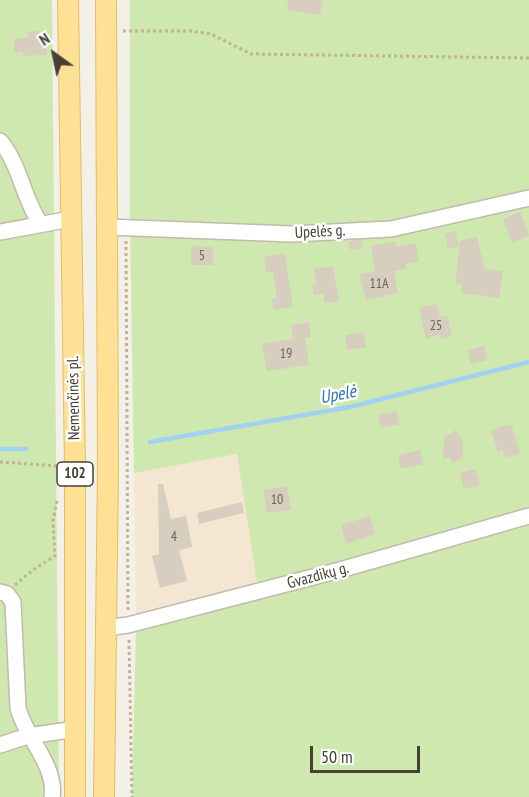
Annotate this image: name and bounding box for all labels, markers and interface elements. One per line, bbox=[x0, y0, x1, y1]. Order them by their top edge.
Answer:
north arrow bbox=[24, 24, 84, 84]
text: N bbox=[35, 28, 53, 50]
street label: Upelės g. bbox=[294, 221, 346, 243]
house number: 5 bbox=[199, 248, 205, 264]
house number: 11A bbox=[369, 276, 389, 292]
house number: 25 bbox=[430, 318, 442, 334]
house number: 19 bbox=[280, 346, 292, 362]
street label: Nemenčinės pl. bbox=[64, 356, 84, 440]
water label: Upelė bbox=[318, 381, 358, 409]
road number: 102 bbox=[57, 462, 93, 486]
house number: 10 bbox=[271, 492, 283, 508]
house number: 4 bbox=[171, 529, 177, 545]
street label: Gvazdikų g. bbox=[285, 559, 351, 593]
scale bar bbox=[313, 734, 422, 772]
text: 50 m bbox=[321, 745, 353, 768]

